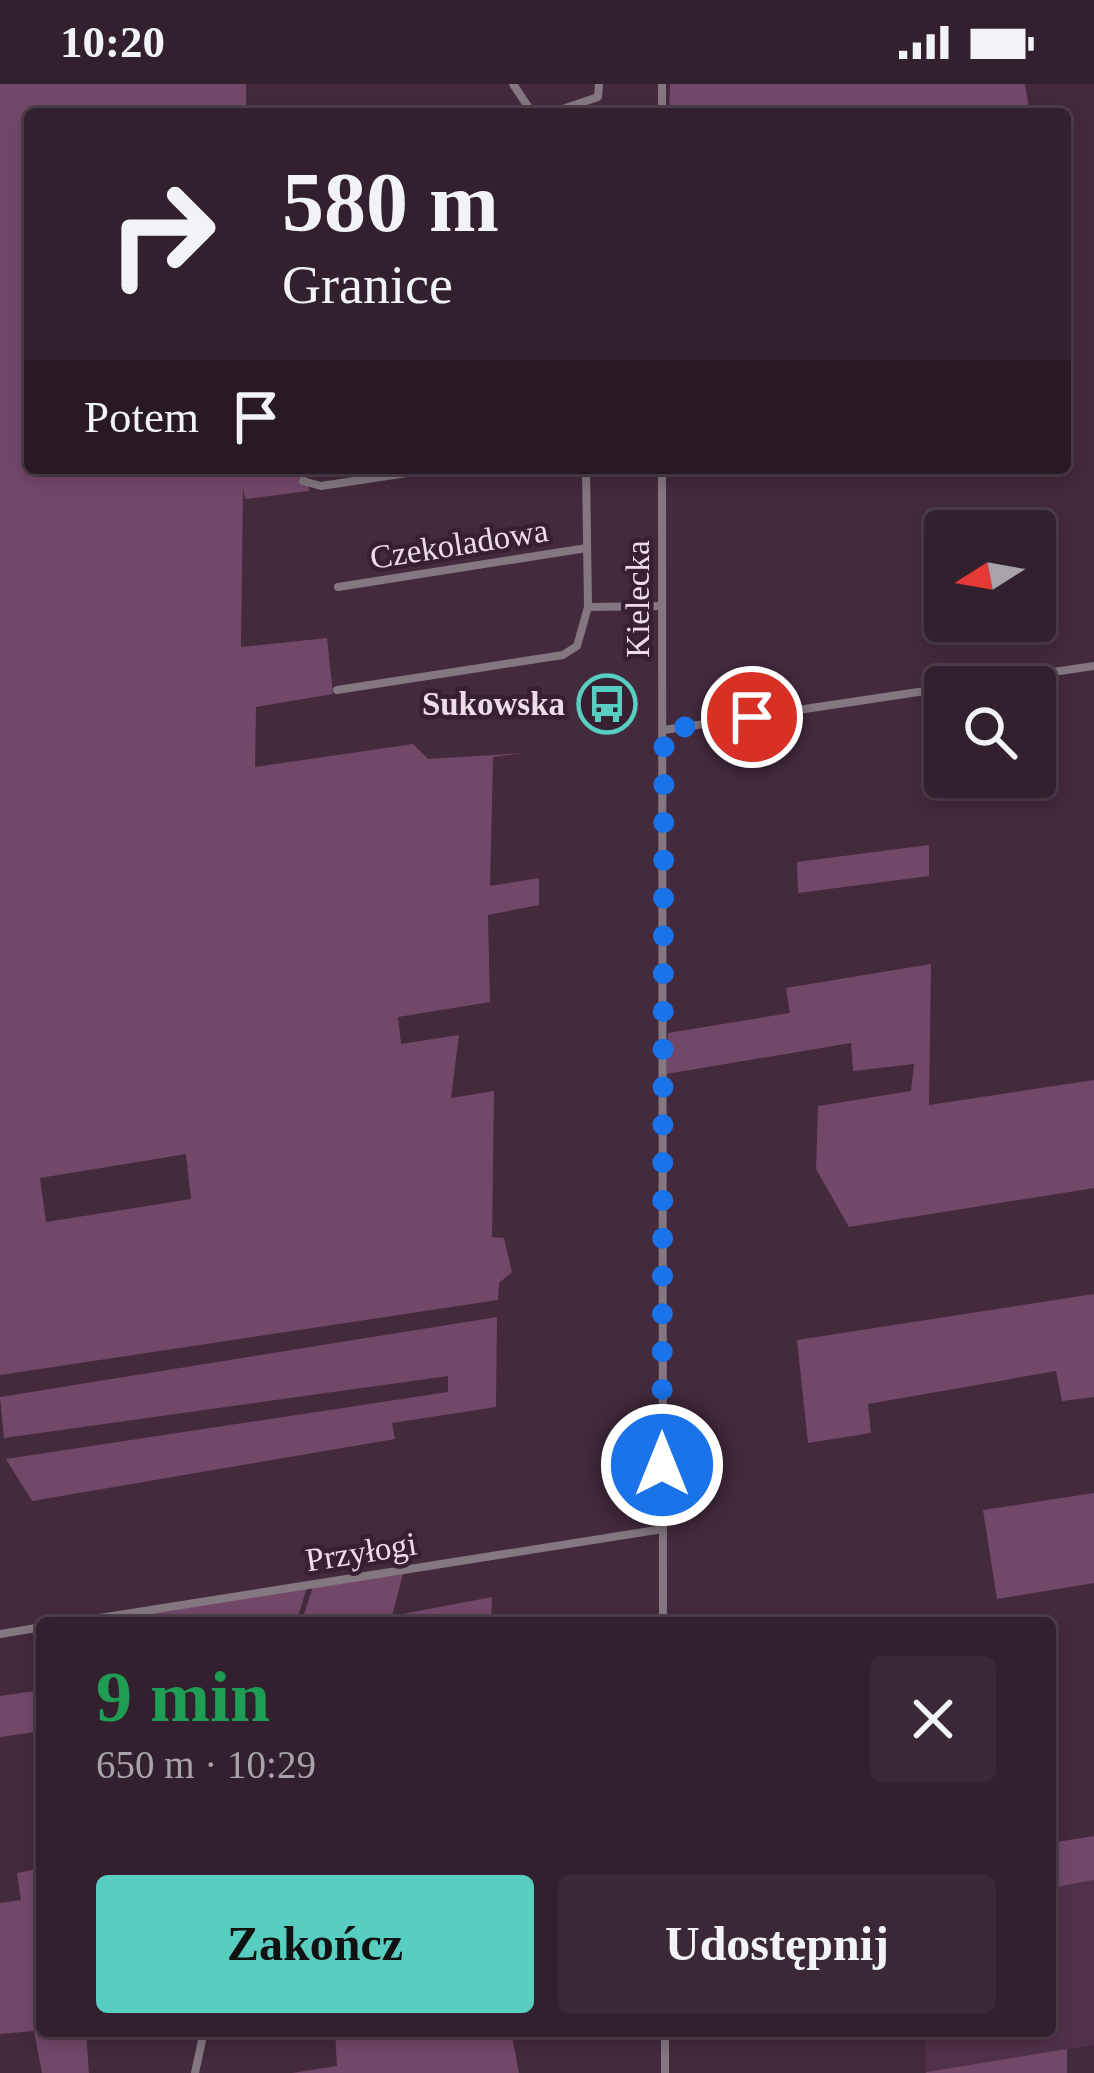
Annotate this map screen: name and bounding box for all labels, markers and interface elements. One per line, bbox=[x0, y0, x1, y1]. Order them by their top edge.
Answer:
text: 10:20 bbox=[60, 17, 165, 67]
icon: right bbox=[84, 156, 240, 312]
text: 580 m bbox=[282, 156, 499, 249]
text: Granice bbox=[282, 255, 453, 315]
icon: arrive bbox=[223, 384, 289, 450]
text: Potem bbox=[84, 392, 199, 442]
north arrow bbox=[924, 510, 1056, 642]
map controls bbox=[924, 510, 1056, 798]
street label: Czekoladowa bbox=[367, 512, 551, 576]
street label: Kielecka bbox=[620, 540, 656, 658]
pin bbox=[701, 666, 803, 768]
button: search bbox=[924, 666, 1056, 798]
bus stop icon: Sukowska bbox=[576, 673, 638, 735]
icon: arrive bbox=[719, 684, 785, 750]
place label: Sukowska bbox=[422, 686, 565, 722]
position arrow bbox=[599, 1402, 725, 1528]
street label: Przyłogi bbox=[303, 1525, 419, 1579]
button: close bbox=[870, 1656, 996, 1782]
text: 9 min bbox=[96, 1657, 270, 1737]
text: 650 m · 10:29 bbox=[96, 1743, 316, 1786]
button: Zakończ bbox=[96, 1875, 534, 2013]
button: Udostępnij bbox=[558, 1875, 996, 2013]

